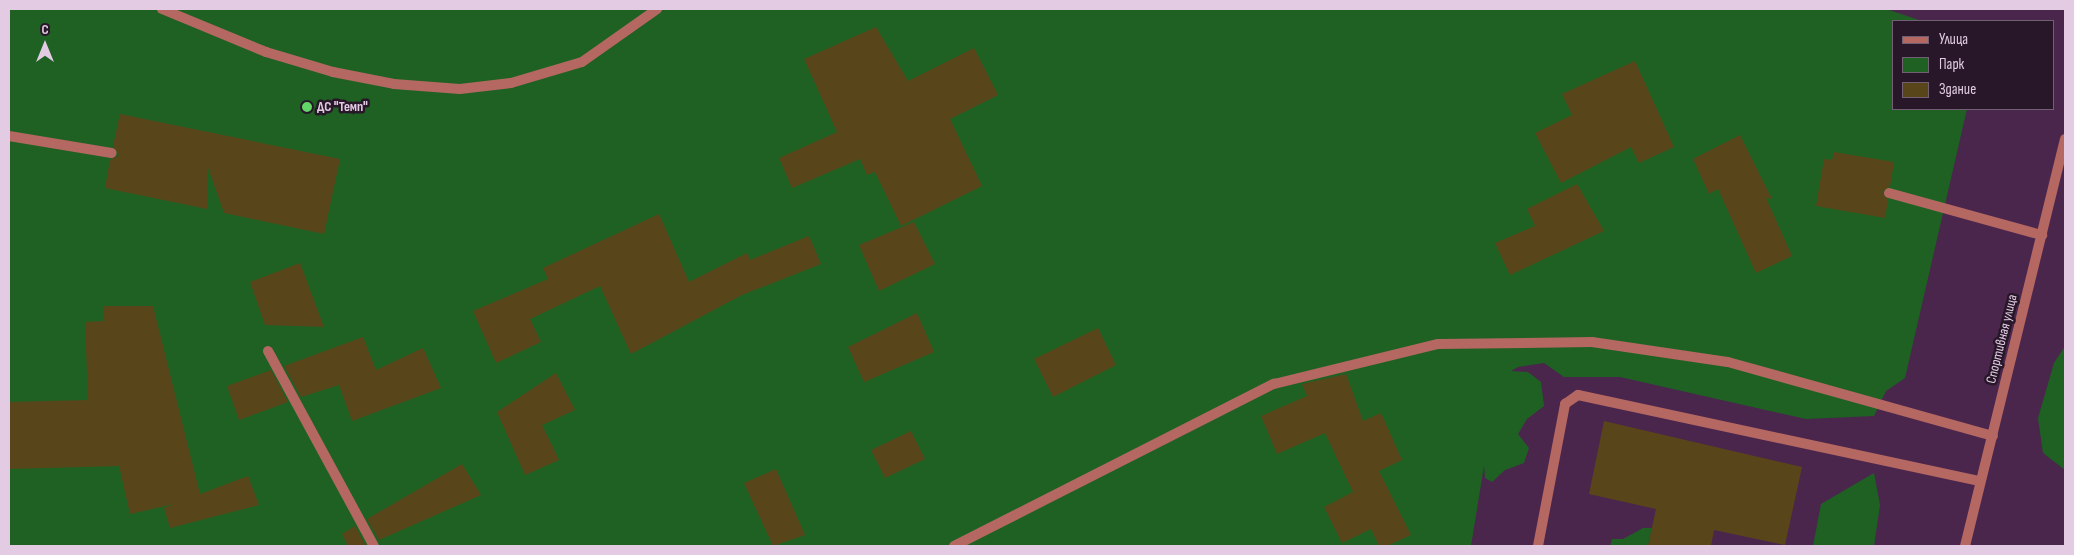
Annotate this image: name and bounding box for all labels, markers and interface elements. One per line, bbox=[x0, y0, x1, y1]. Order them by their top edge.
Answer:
north arrow bbox=[20, 20, 70, 70]
legend bbox=[1892, 20, 2054, 110]
text: С bbox=[41, 21, 49, 38]
text: Улица bbox=[1939, 30, 1968, 49]
text: Парк bbox=[1939, 55, 1964, 74]
text: Здание bbox=[1939, 80, 1976, 99]
place label: ДС "Темп" bbox=[317, 99, 368, 115]
marker: ДС "Темп" bbox=[301, 101, 313, 113]
street label: Спортивная улица bbox=[1983, 293, 2021, 385]

